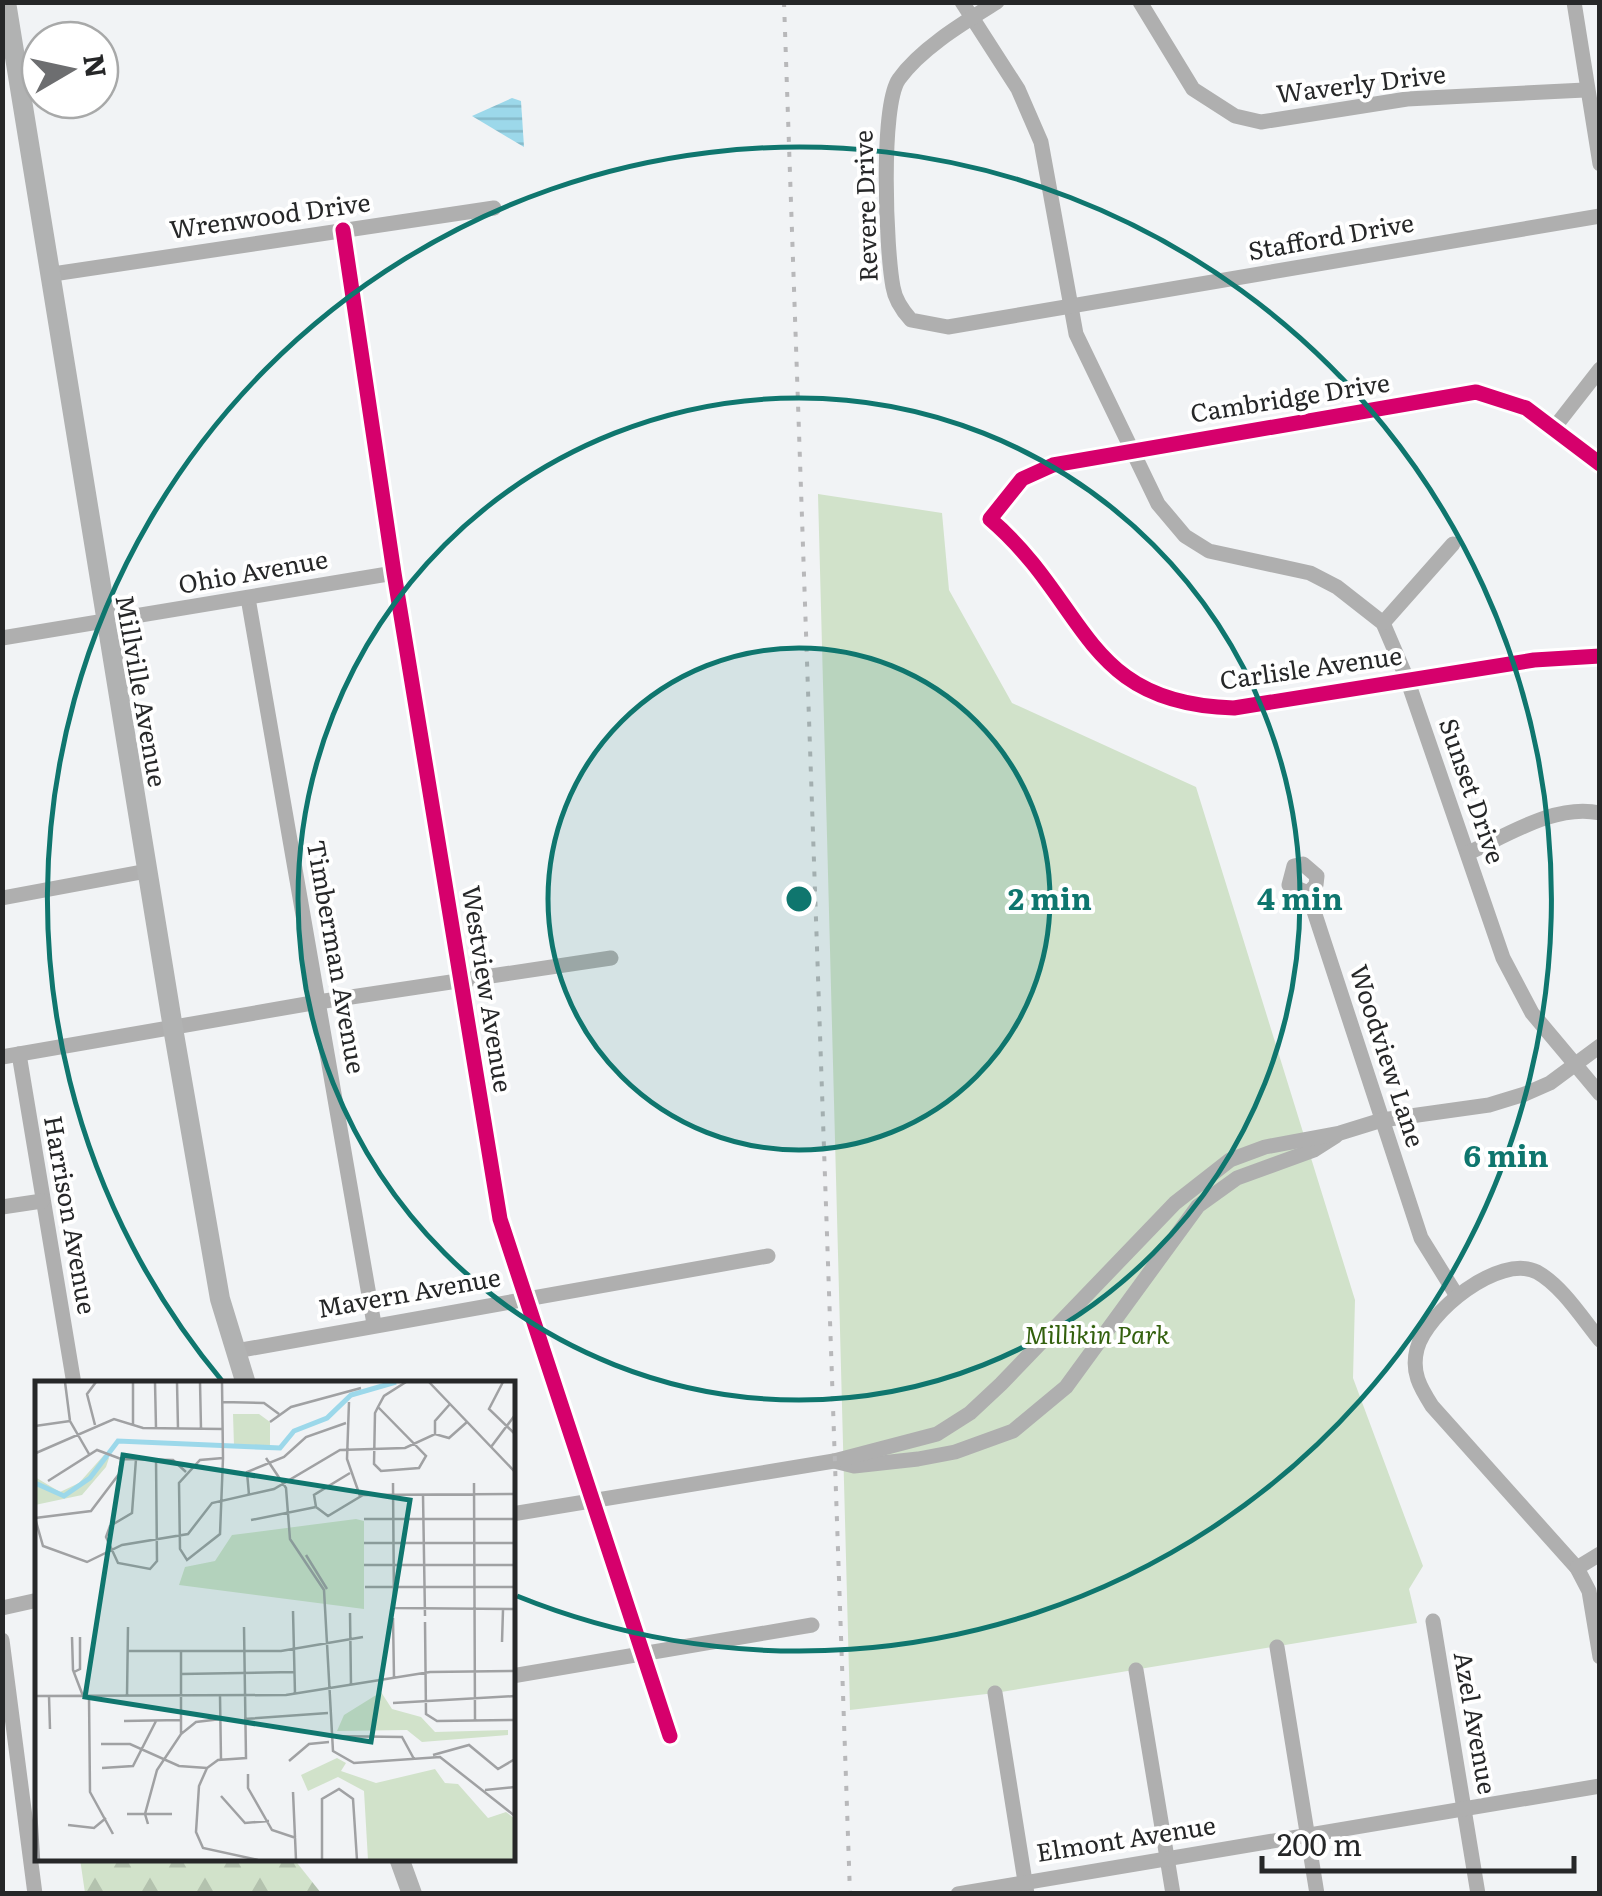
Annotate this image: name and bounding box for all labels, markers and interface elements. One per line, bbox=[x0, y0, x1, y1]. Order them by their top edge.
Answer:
north arrow bbox=[20, 20, 120, 120]
text: N bbox=[74, 51, 119, 81]
street label: Waverly Drive bbox=[1274, 54, 1448, 111]
street label: Revere Drive bbox=[843, 129, 886, 283]
street label: Wrenwood Drive bbox=[167, 182, 373, 247]
street label: Stafford Drive bbox=[1245, 203, 1417, 268]
street label: Cambridge Drive bbox=[1187, 362, 1392, 431]
street label: Ohio Avenue bbox=[175, 539, 330, 602]
street label: Millville Avenue bbox=[107, 592, 178, 790]
street label: Carlisle Avenue bbox=[1217, 635, 1404, 698]
street label: Sunset Drive bbox=[1431, 713, 1516, 868]
street label: Timberman Avenue bbox=[299, 837, 376, 1076]
text: 2 min bbox=[1008, 875, 1092, 919]
text: 4 min bbox=[1257, 875, 1343, 919]
centre of rings bbox=[781, 881, 817, 917]
street label: Westview Avenue bbox=[454, 883, 523, 1095]
street label: Woodview Lane bbox=[1342, 960, 1435, 1151]
street label: Harrison Avenue bbox=[36, 1112, 107, 1317]
text: 6 min bbox=[1463, 1132, 1549, 1176]
street label: Mavern Avenue bbox=[314, 1257, 503, 1326]
park label: Millikin Park bbox=[1024, 1315, 1170, 1352]
inset map bbox=[35, 1381, 515, 1861]
street label: Azel Avenue bbox=[1446, 1648, 1507, 1797]
street label: Elmont Avenue bbox=[1033, 1805, 1218, 1870]
scale bar bbox=[1262, 1811, 1574, 1873]
text: 200 m bbox=[1277, 1821, 1362, 1865]

